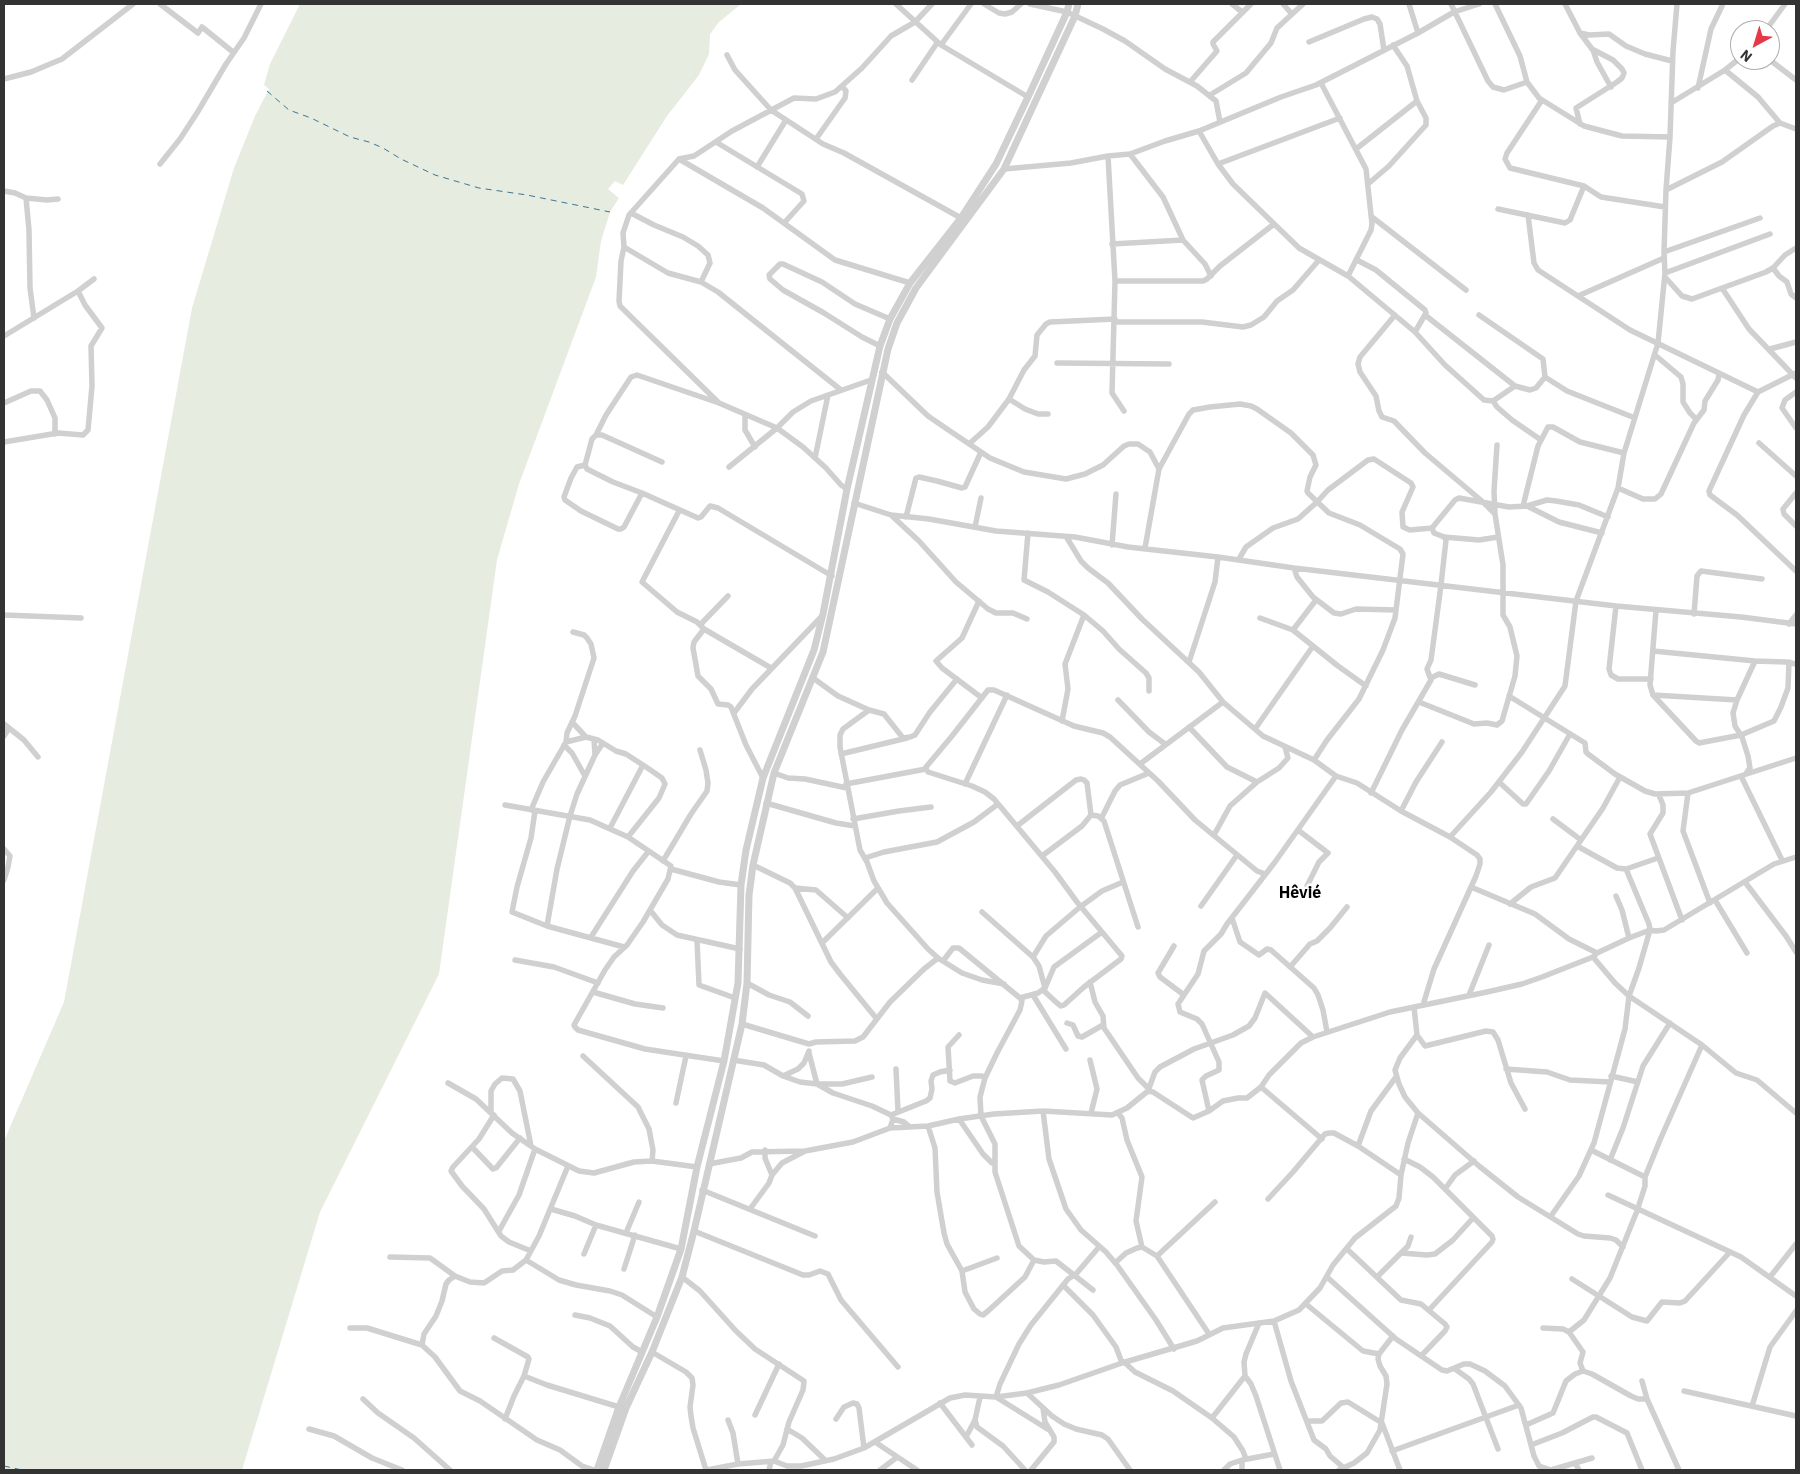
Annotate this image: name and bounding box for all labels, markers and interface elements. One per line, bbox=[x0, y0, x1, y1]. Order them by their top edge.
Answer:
north arrow bbox=[1730, 20, 1780, 70]
text: N bbox=[1737, 46, 1756, 66]
district label: Hêvié bbox=[1279, 883, 1321, 903]

